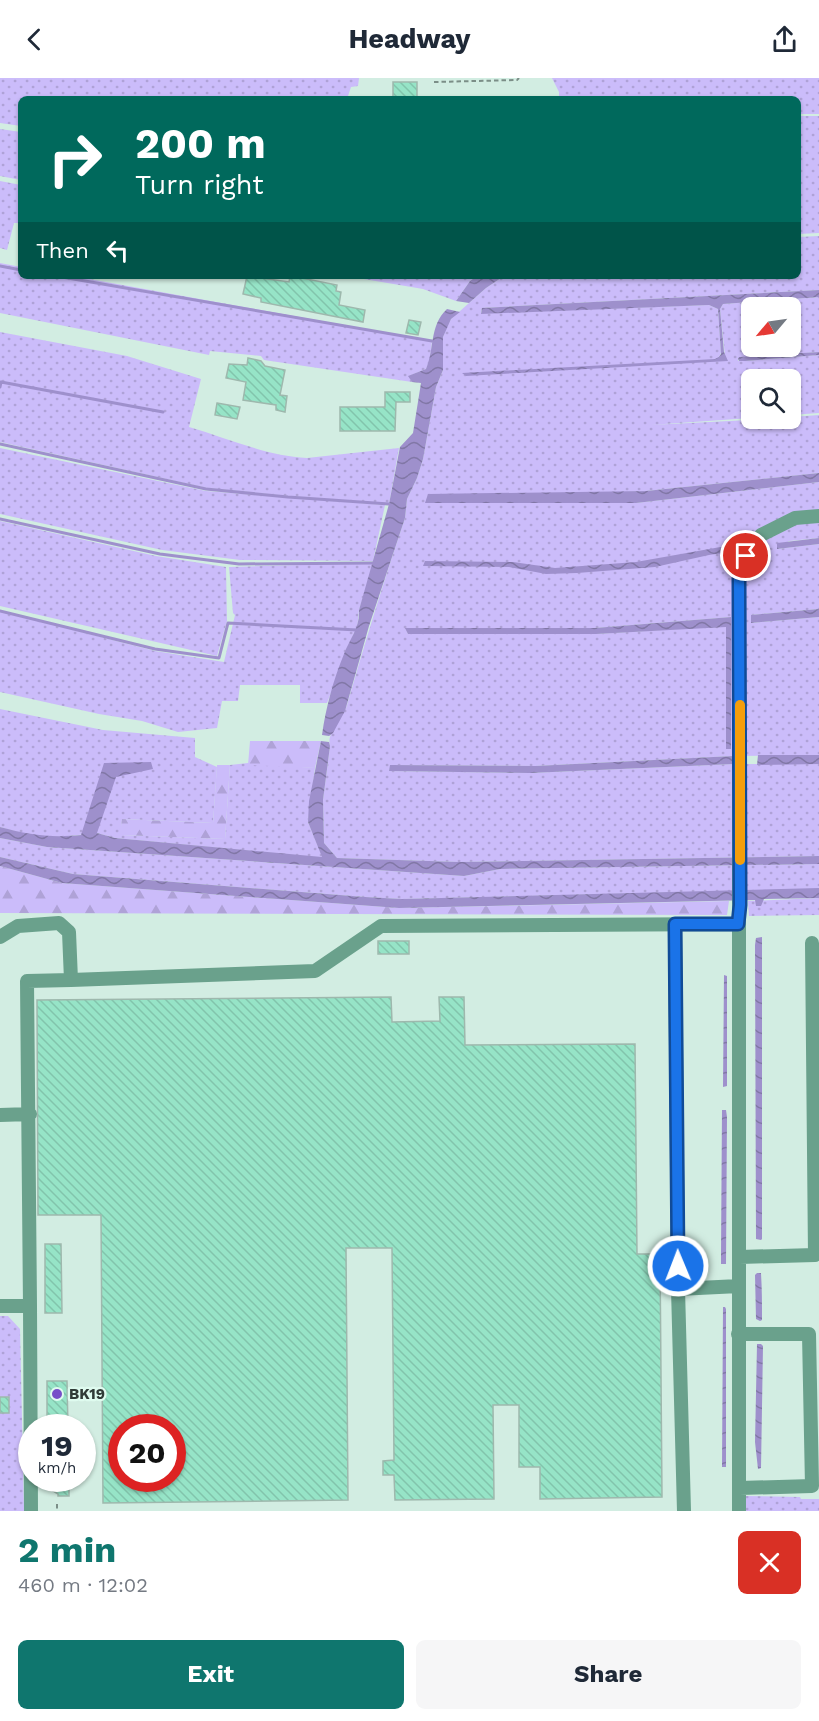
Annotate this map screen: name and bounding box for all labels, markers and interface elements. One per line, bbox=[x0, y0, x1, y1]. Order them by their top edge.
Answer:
icon: back bbox=[18, 23, 51, 56]
text: Headway bbox=[348, 23, 471, 55]
icon: share bbox=[768, 23, 801, 56]
text: 200 m bbox=[135, 119, 266, 168]
icon: right bbox=[36, 120, 114, 198]
text: Turn right bbox=[135, 169, 264, 201]
icon: left bbox=[101, 234, 134, 267]
text: Then bbox=[36, 238, 89, 263]
north arrow bbox=[741, 297, 801, 357]
map controls bbox=[741, 297, 801, 429]
button: search bbox=[741, 369, 801, 429]
pin bbox=[720, 530, 771, 581]
icon: arrive bbox=[729, 539, 762, 572]
position arrow bbox=[646, 1234, 710, 1298]
place label: BK19 bbox=[69, 1385, 105, 1403]
marker: BK19 bbox=[50, 1387, 64, 1401]
speed limit sign: 20 bbox=[108, 1414, 186, 1492]
text: 19 bbox=[41, 1428, 73, 1463]
text: km/h bbox=[38, 1459, 76, 1477]
text: 2 min bbox=[18, 1529, 116, 1571]
button: close bbox=[738, 1531, 801, 1594]
text: 460 m · 12:02 bbox=[18, 1573, 148, 1597]
button: Exit bbox=[18, 1640, 404, 1709]
button: Share bbox=[416, 1640, 801, 1709]

